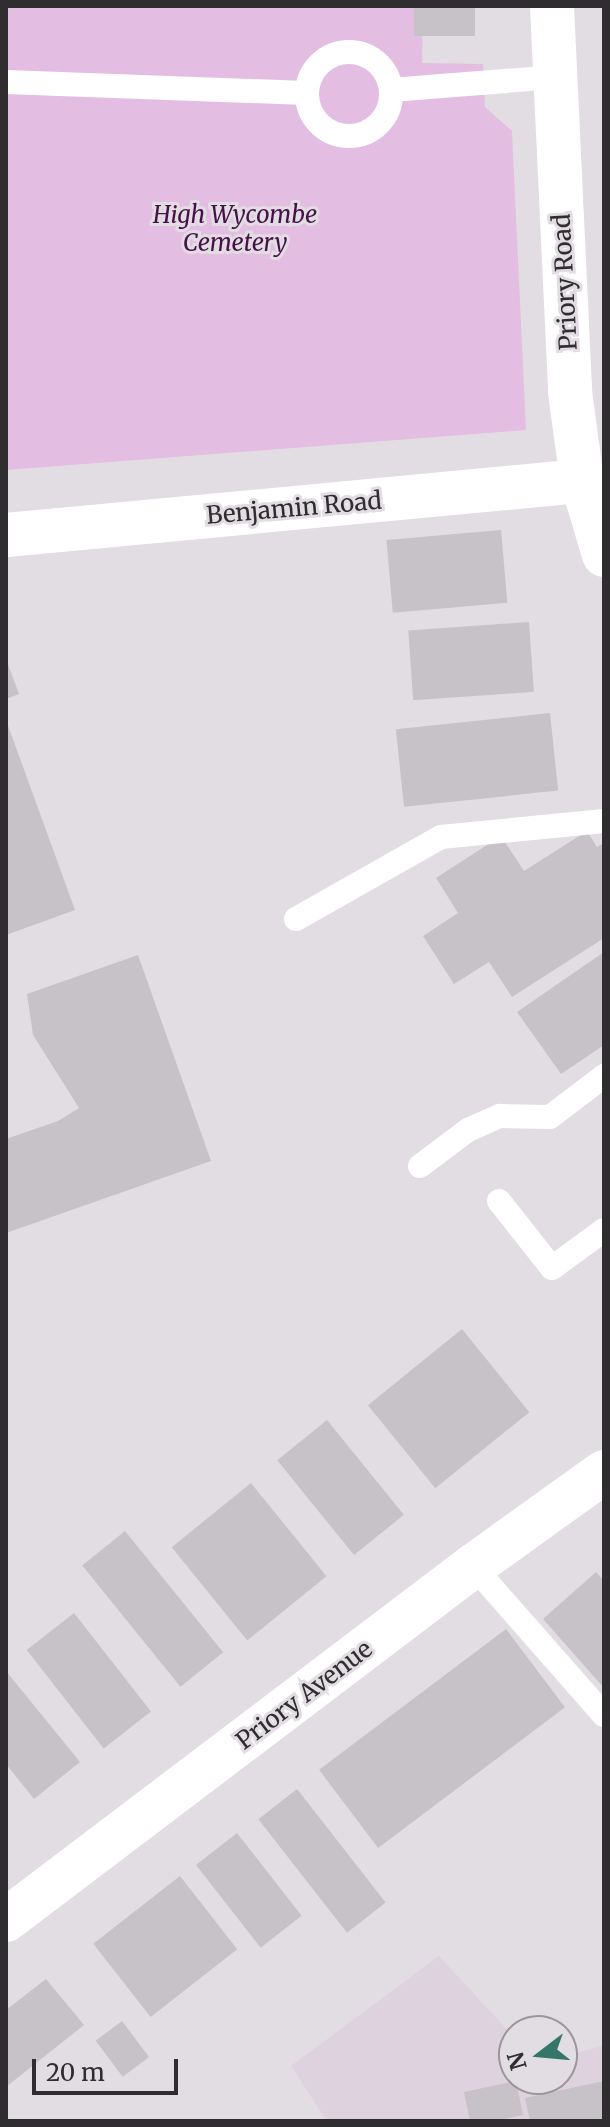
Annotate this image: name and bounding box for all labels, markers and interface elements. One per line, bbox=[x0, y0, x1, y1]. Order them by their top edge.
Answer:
park label: High Wycombe Cemetery bbox=[153, 201, 317, 257]
street label: Priory Road bbox=[547, 213, 583, 351]
street label: Benjamin Road bbox=[205, 486, 383, 530]
street label: Priory Avenue bbox=[230, 1635, 378, 1755]
north arrow bbox=[498, 2015, 578, 2095]
scale bar bbox=[36, 2043, 182, 2093]
text: N bbox=[501, 2049, 533, 2073]
text: 20 m bbox=[46, 2057, 105, 2088]

